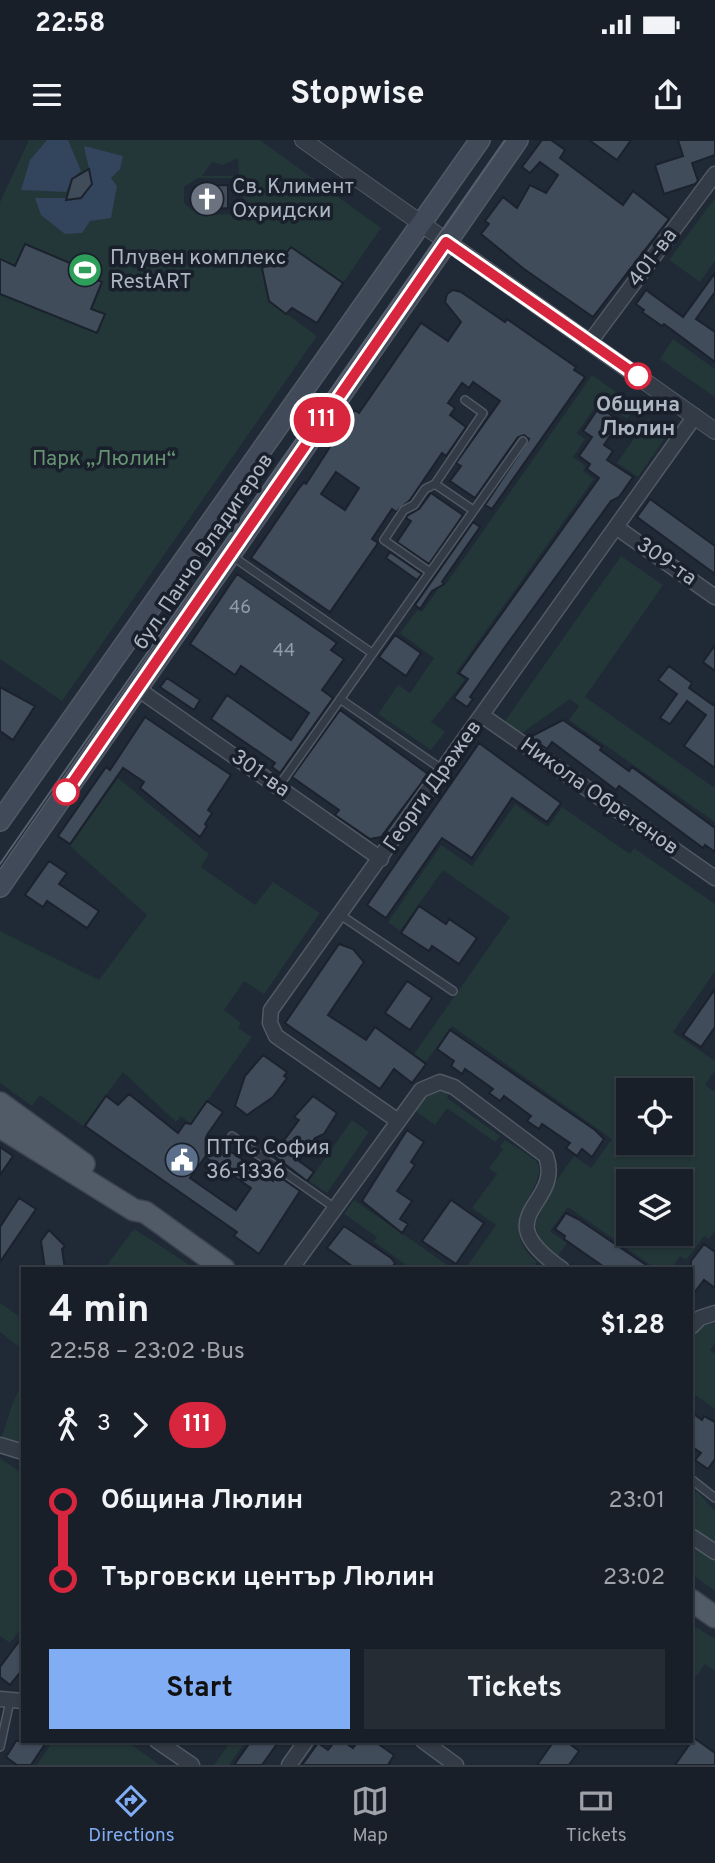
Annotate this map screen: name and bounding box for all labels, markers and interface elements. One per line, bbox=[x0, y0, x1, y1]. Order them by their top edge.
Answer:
text: 22:58 bbox=[35, 8, 105, 41]
text: Stopwise bbox=[290, 75, 425, 115]
icon: menu bbox=[28, 76, 66, 114]
icon: share bbox=[649, 76, 687, 114]
place label: Св. Климент Охридски bbox=[232, 174, 354, 225]
church icon: Св. Климент Охридски bbox=[188, 180, 226, 218]
street label: 401-ва bbox=[622, 223, 684, 293]
place label: Плувен комплекс RestART bbox=[110, 245, 286, 296]
sports icon: Плувен комплекс RestART bbox=[66, 251, 104, 289]
marker: Община Люлин bbox=[625, 363, 651, 389]
place label: Община Люлин bbox=[596, 392, 680, 443]
line badge: 111 bbox=[282, 397, 362, 443]
text: 111 bbox=[308, 405, 336, 435]
park label: Парк „Люлин“ bbox=[32, 446, 176, 473]
street label: бул. Панчо Владигеров bbox=[128, 448, 280, 656]
street label: 309-та bbox=[631, 532, 701, 592]
house number: 46 bbox=[229, 597, 251, 620]
house number: 44 bbox=[273, 640, 295, 663]
street label: Георги Дражев bbox=[378, 715, 488, 857]
street label: Никола Обретенов bbox=[514, 732, 684, 862]
street label: 301-ва bbox=[225, 744, 295, 804]
unlabelled marker bbox=[53, 779, 79, 805]
map controls bbox=[616, 1078, 693, 1246]
button: locate bbox=[616, 1078, 693, 1155]
place label: ПТТС София 36-1336 bbox=[206, 1135, 330, 1186]
public building icon: ПТТС София 36-1336 bbox=[163, 1141, 201, 1179]
button: layers bbox=[616, 1169, 693, 1246]
text: 4 min bbox=[49, 1287, 149, 1336]
text: $1.28 bbox=[600, 1310, 665, 1343]
text: 22:58 – 23:02 · Bus bbox=[49, 1338, 245, 1367]
icon: walk bbox=[49, 1406, 87, 1444]
icon: forward bbox=[121, 1406, 159, 1444]
text: 3 bbox=[97, 1410, 111, 1439]
text: 111 bbox=[183, 1410, 212, 1440]
text: Община Люлин bbox=[101, 1485, 303, 1518]
text: 23:01 bbox=[609, 1487, 665, 1516]
text: Търговски център Люлин bbox=[101, 1562, 435, 1595]
text: 23:02 bbox=[603, 1564, 665, 1593]
button: Start bbox=[49, 1649, 350, 1729]
button: Tickets bbox=[364, 1649, 665, 1729]
tab: Directions bbox=[88, 1782, 175, 1848]
tab: Map bbox=[351, 1782, 389, 1848]
tab: Tickets bbox=[566, 1782, 627, 1848]

